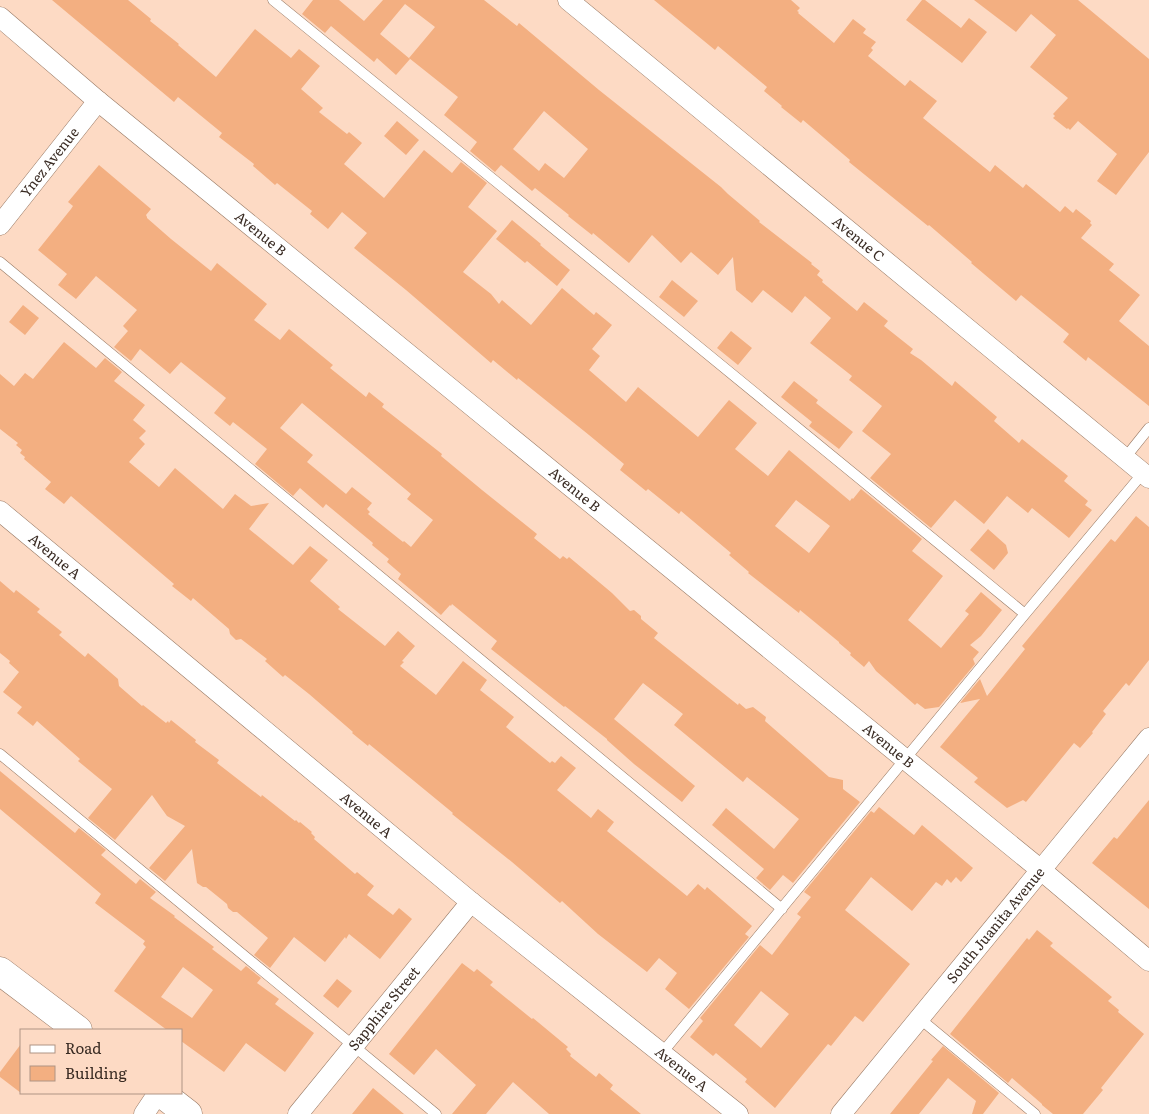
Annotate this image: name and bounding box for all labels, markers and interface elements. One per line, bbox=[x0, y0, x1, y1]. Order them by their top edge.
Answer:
street label: Ynez Avenue bbox=[15, 122, 83, 201]
street label: Avenue B bbox=[231, 206, 291, 260]
street label: Avenue C bbox=[829, 211, 889, 266]
street label: Avenue B bbox=[545, 462, 605, 516]
street label: Avenue A bbox=[25, 528, 86, 584]
street label: Avenue B bbox=[859, 718, 919, 772]
street label: Avenue A bbox=[337, 787, 398, 842]
street label: South Juanita Avenue bbox=[941, 862, 1049, 987]
street label: Sapphire Street bbox=[343, 961, 424, 1054]
legend bbox=[20, 1029, 182, 1094]
text: Road bbox=[65, 1036, 101, 1059]
street label: Avenue A bbox=[652, 1041, 713, 1096]
text: Building bbox=[65, 1061, 127, 1084]

